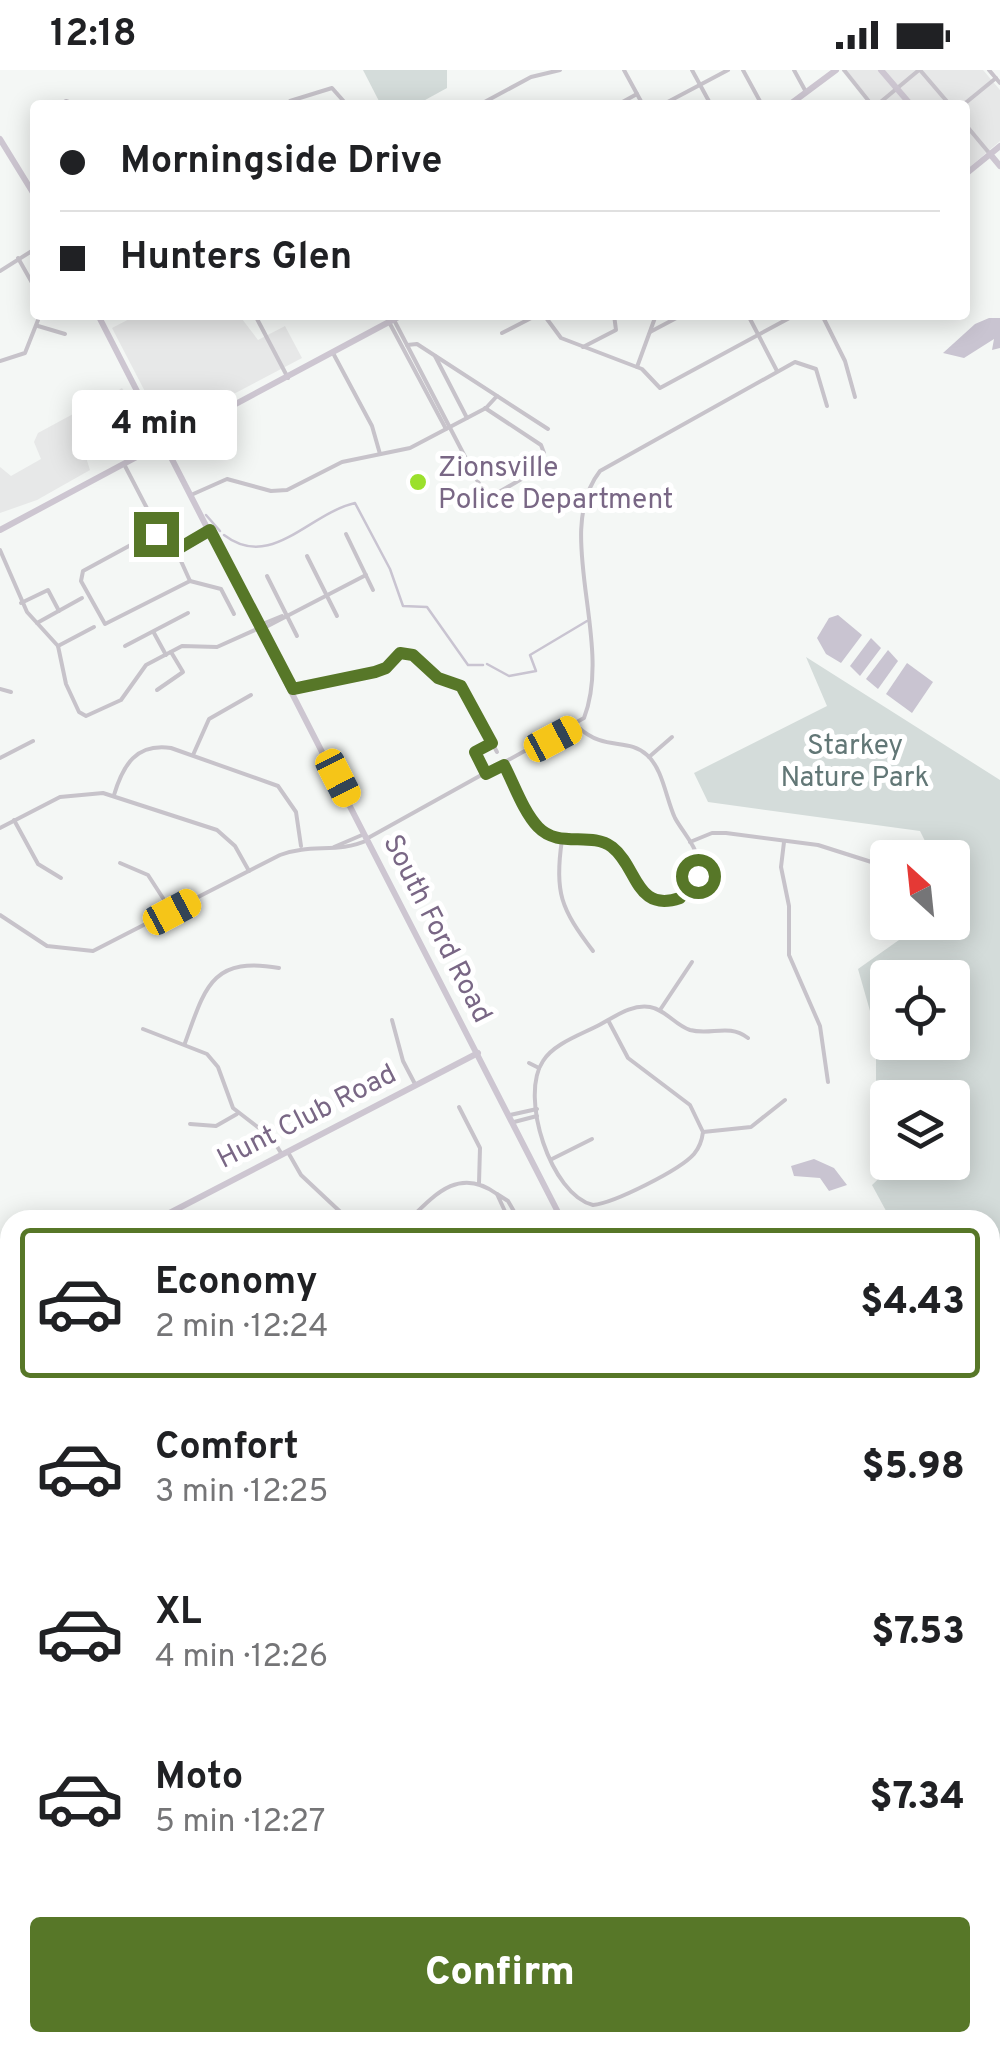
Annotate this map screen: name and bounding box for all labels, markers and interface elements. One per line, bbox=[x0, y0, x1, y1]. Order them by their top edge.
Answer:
text: 12:18 bbox=[50, 11, 137, 60]
text: Morningside Drive bbox=[120, 138, 442, 187]
text: Hunters Glen bbox=[120, 234, 352, 283]
callout: 4 min bbox=[74, 389, 238, 459]
text: 4 min bbox=[112, 405, 197, 445]
place label: Zionsville Police Department bbox=[438, 451, 673, 519]
marker: Zionsville Police Department bbox=[407, 471, 429, 493]
route end bbox=[134, 512, 179, 557]
car bbox=[519, 712, 587, 766]
park label: Starkey Nature Park bbox=[781, 729, 929, 797]
car bbox=[311, 744, 365, 812]
street label: South Ford Road bbox=[373, 829, 499, 1029]
north arrow bbox=[870, 840, 970, 940]
map controls bbox=[870, 840, 970, 1180]
route start bbox=[676, 854, 721, 899]
car bbox=[138, 885, 206, 939]
button: locate bbox=[870, 960, 970, 1060]
street label: Hunt Club Road bbox=[212, 1057, 403, 1178]
button: layers bbox=[870, 1080, 970, 1180]
icon: car bbox=[35, 1258, 125, 1348]
text: Economy bbox=[155, 1259, 317, 1308]
text: $4.43 bbox=[860, 1279, 965, 1328]
text: 2 min · 12:24 bbox=[155, 1308, 328, 1348]
icon: car bbox=[35, 1423, 125, 1513]
text: Comfort bbox=[155, 1424, 299, 1473]
text: $5.98 bbox=[862, 1444, 965, 1493]
text: 3 min · 12:25 bbox=[155, 1473, 328, 1513]
icon: car bbox=[35, 1588, 125, 1678]
text: XL bbox=[155, 1589, 202, 1638]
text: $7.53 bbox=[871, 1609, 965, 1658]
text: 4 min · 12:26 bbox=[155, 1638, 328, 1678]
icon: car bbox=[35, 1753, 125, 1843]
text: Moto bbox=[155, 1754, 243, 1803]
text: $7.34 bbox=[870, 1774, 965, 1823]
text: 5 min · 12:27 bbox=[155, 1803, 325, 1843]
button: Confirm bbox=[30, 1917, 970, 2032]

